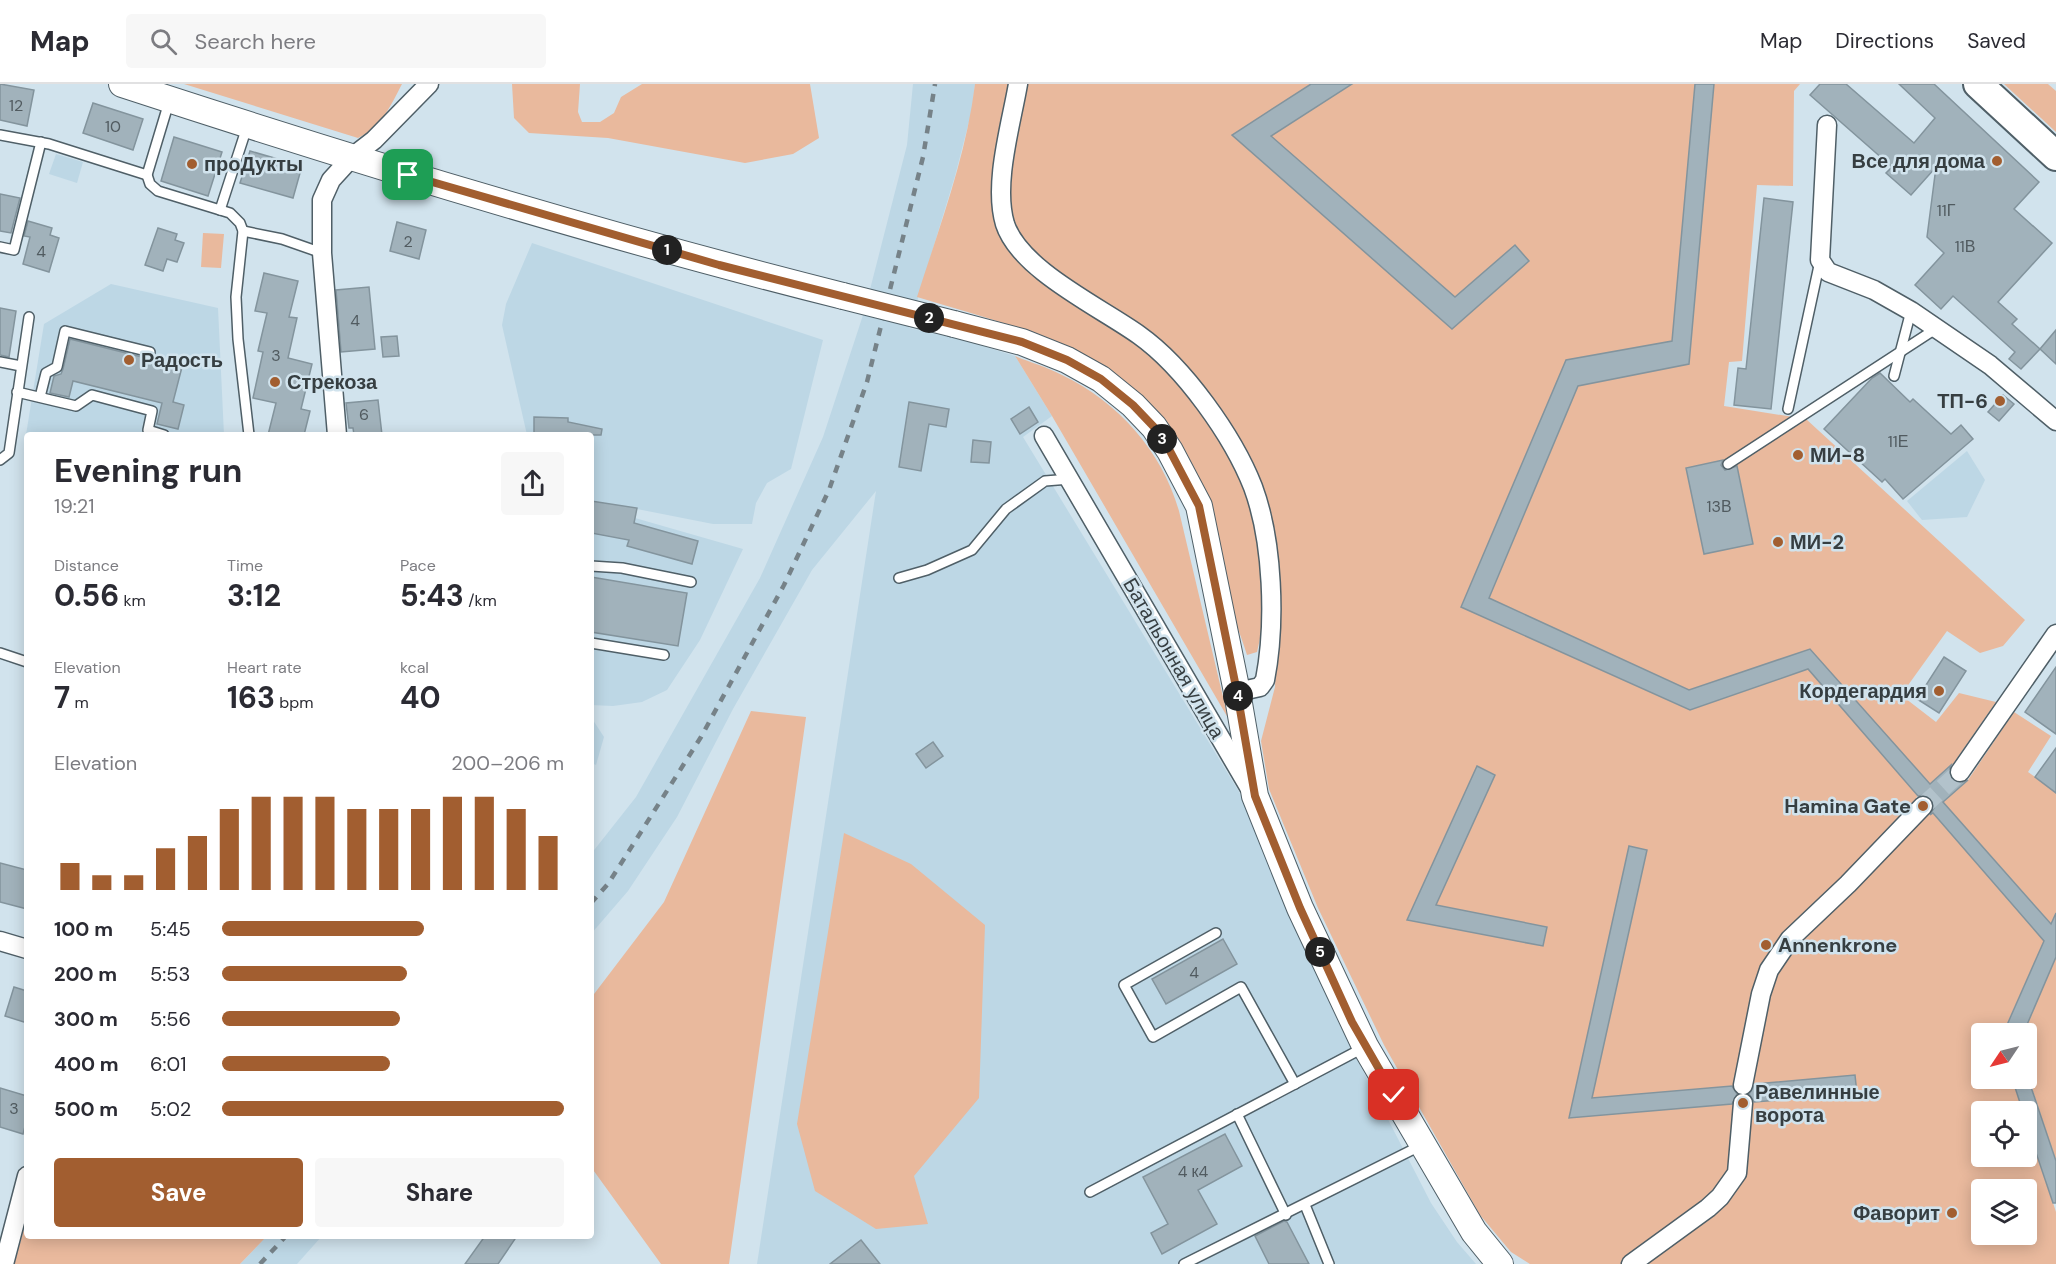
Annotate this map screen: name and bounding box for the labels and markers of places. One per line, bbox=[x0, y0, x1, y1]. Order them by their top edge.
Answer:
place label: Все для дома bbox=[1852, 148, 1986, 174]
pin bbox=[382, 149, 433, 200]
place label: проДукты bbox=[204, 151, 303, 177]
marker: Все для дома bbox=[1990, 154, 2004, 168]
marker: проДукты bbox=[185, 157, 199, 171]
pin: 1 bbox=[652, 235, 682, 265]
pin: 2 bbox=[914, 303, 944, 333]
place label: Радость bbox=[141, 347, 223, 373]
marker: Радость bbox=[122, 353, 136, 367]
place label: Стрекоза bbox=[287, 369, 378, 395]
marker: Стрекоза bbox=[268, 375, 282, 389]
place label: ТП-6 bbox=[1937, 388, 1988, 414]
marker: ТП-6 bbox=[1993, 394, 2007, 408]
pin: 3 bbox=[1147, 424, 1177, 454]
place label: МИ-8 bbox=[1810, 442, 1865, 468]
marker: МИ-8 bbox=[1791, 448, 1805, 462]
place label: МИ-2 bbox=[1790, 529, 1844, 555]
marker: МИ-2 bbox=[1771, 535, 1785, 549]
place label: Кордегардия bbox=[1799, 678, 1927, 704]
pin: 4 bbox=[1223, 681, 1253, 711]
marker: Кордегардия bbox=[1932, 684, 1946, 698]
place label: Hamina Gate bbox=[1784, 793, 1911, 819]
marker: Hamina Gate bbox=[1916, 799, 1930, 813]
place label: Annenkrone bbox=[1778, 932, 1897, 958]
pin: 5 bbox=[1305, 937, 1335, 967]
marker: Annenkrone bbox=[1759, 938, 1773, 952]
pin bbox=[1368, 1069, 1419, 1120]
place label: Равелинные ворота bbox=[1755, 1079, 1880, 1128]
marker: Равелинные ворота bbox=[1736, 1096, 1750, 1110]
place label: Фаворит bbox=[1853, 1200, 1940, 1226]
marker: Фаворит bbox=[1945, 1206, 1959, 1220]

